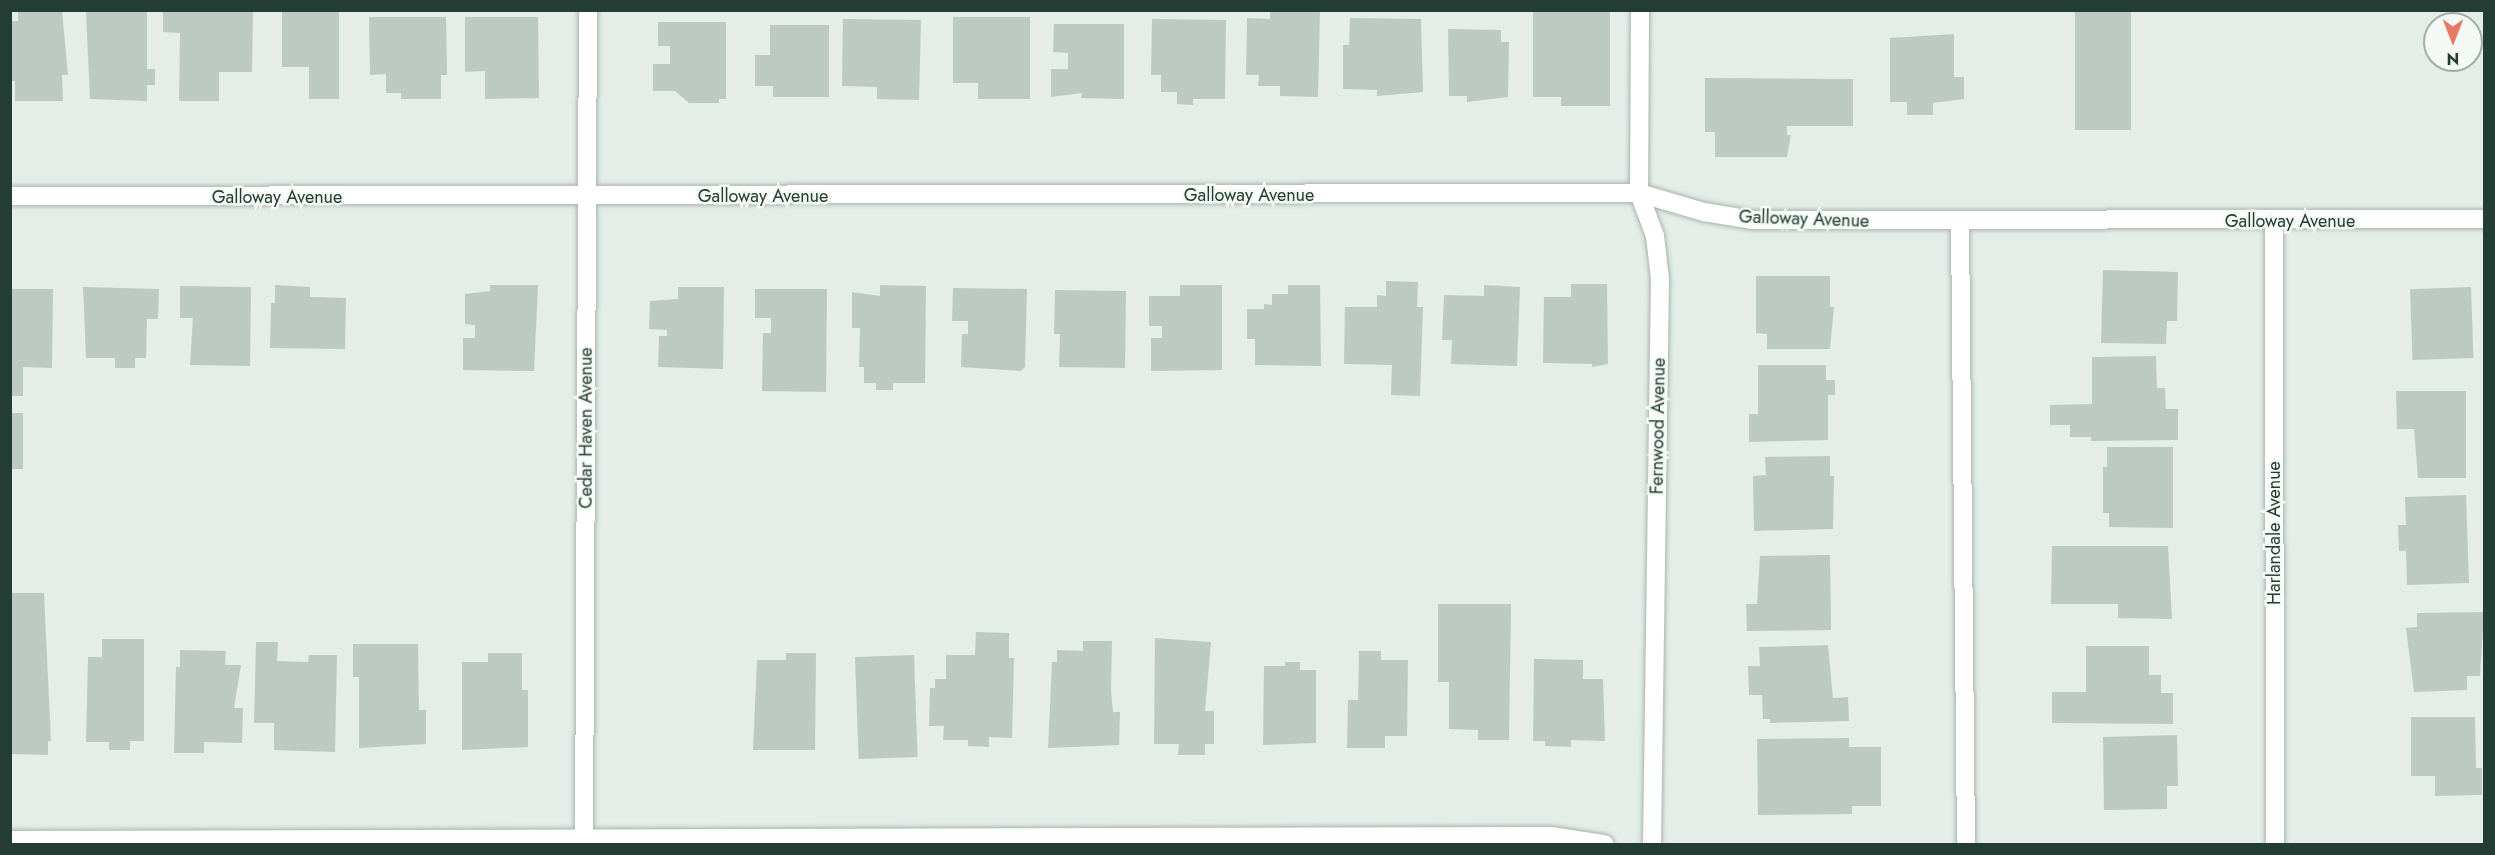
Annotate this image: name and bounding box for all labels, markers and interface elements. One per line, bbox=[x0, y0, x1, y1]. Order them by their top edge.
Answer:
north arrow bbox=[2423, 12, 2483, 72]
text: N bbox=[2447, 47, 2459, 70]
street label: Galloway Avenue bbox=[1184, 184, 1314, 206]
street label: Galloway Avenue bbox=[698, 185, 828, 207]
street label: Galloway Avenue bbox=[212, 186, 342, 208]
street label: Galloway Avenue bbox=[1738, 206, 1870, 232]
street label: Galloway Avenue bbox=[2225, 210, 2355, 232]
street label: Cedar Haven Avenue bbox=[575, 347, 597, 509]
street label: Fernwood Avenue bbox=[1646, 358, 1670, 494]
street label: Harlandale Avenue bbox=[2263, 461, 2285, 605]

